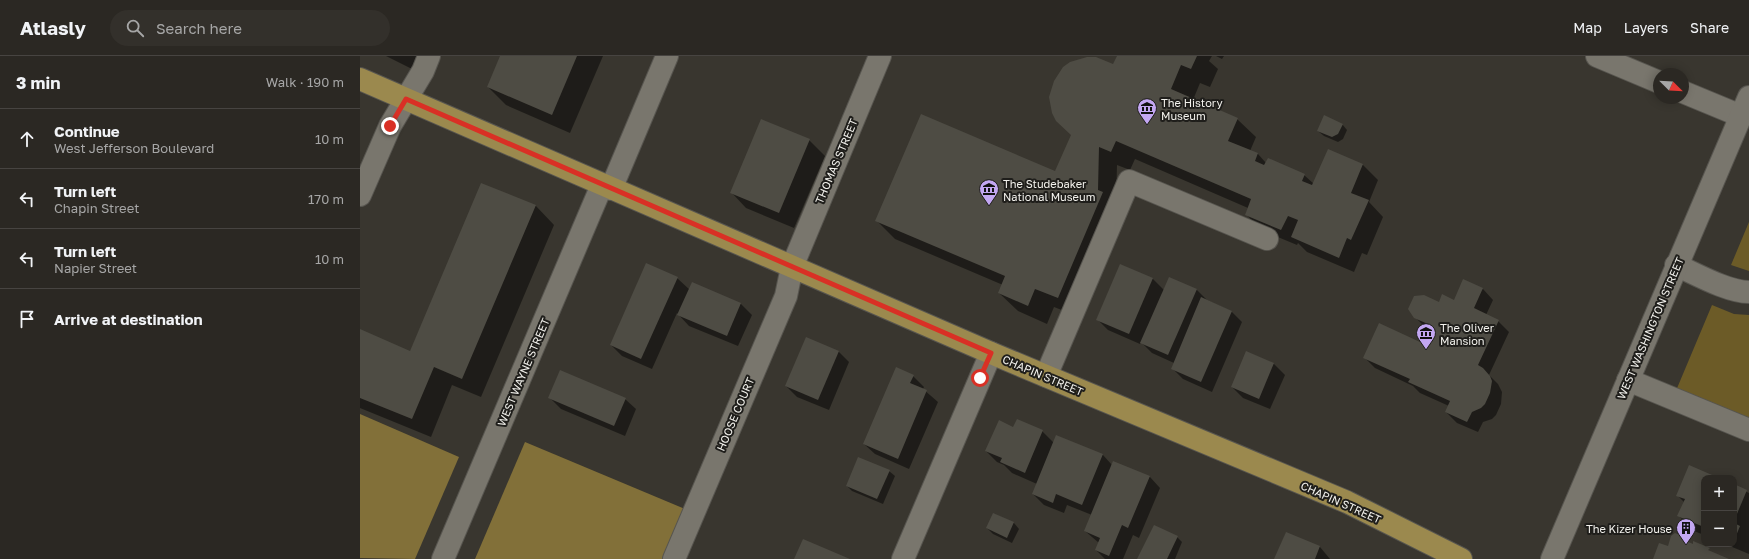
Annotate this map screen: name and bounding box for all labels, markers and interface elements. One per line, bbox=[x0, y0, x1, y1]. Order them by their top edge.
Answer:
search box bbox=[110, 10, 390, 46]
text: Atlasly bbox=[20, 16, 86, 39]
icon: search bbox=[124, 17, 146, 39]
text: Search here bbox=[156, 19, 242, 37]
text: Map bbox=[1573, 19, 1602, 36]
text: Layers bbox=[1624, 19, 1668, 36]
text: Share bbox=[1690, 19, 1729, 36]
north arrow bbox=[1653, 68, 1689, 104]
text: 3 min bbox=[16, 72, 60, 93]
text: Walk · 190 m bbox=[266, 74, 344, 90]
place label: The History Museum bbox=[1161, 96, 1223, 122]
museum icon: The History Museum bbox=[1136, 97, 1158, 125]
street label: THOMAS STREET bbox=[812, 116, 860, 206]
route end bbox=[381, 117, 399, 135]
text: Continue bbox=[54, 122, 120, 140]
icon: ahead bbox=[16, 128, 38, 150]
text: 10 m bbox=[315, 131, 344, 147]
text: West Jefferson Boulevard bbox=[54, 140, 214, 156]
place label: The Studebaker National Museum bbox=[1003, 177, 1095, 203]
museum icon: The Studebaker National Museum bbox=[978, 178, 1000, 206]
text: Turn left bbox=[54, 182, 116, 200]
icon: left bbox=[16, 188, 38, 210]
text: 170 m bbox=[308, 191, 344, 207]
text: Chapin Street bbox=[54, 200, 139, 216]
text: Turn left bbox=[54, 242, 116, 260]
icon: left bbox=[16, 248, 38, 270]
text: 10 m bbox=[315, 251, 344, 267]
street label: WEST WASHINGTON STREET bbox=[1614, 255, 1686, 401]
text: Napier Street bbox=[54, 260, 137, 276]
icon: arrive bbox=[16, 308, 38, 330]
text: Arrive at destination bbox=[54, 310, 203, 328]
street label: WEST WAYNE STREET bbox=[494, 316, 552, 428]
place label: The Oliver Mansion bbox=[1440, 321, 1495, 347]
museum icon: The Oliver Mansion bbox=[1415, 322, 1437, 350]
street label: CHAPIN STREET bbox=[1001, 352, 1086, 398]
route start bbox=[971, 369, 989, 387]
street label: HOOSE COURT bbox=[714, 375, 756, 453]
map controls bbox=[1701, 475, 1737, 547]
button: + bbox=[1701, 475, 1737, 511]
street label: CHAPIN STREET bbox=[1299, 478, 1383, 526]
button: − bbox=[1701, 511, 1737, 547]
building icon: The Kizer House bbox=[1675, 517, 1697, 545]
place label: The Kizer House bbox=[1586, 522, 1672, 535]

